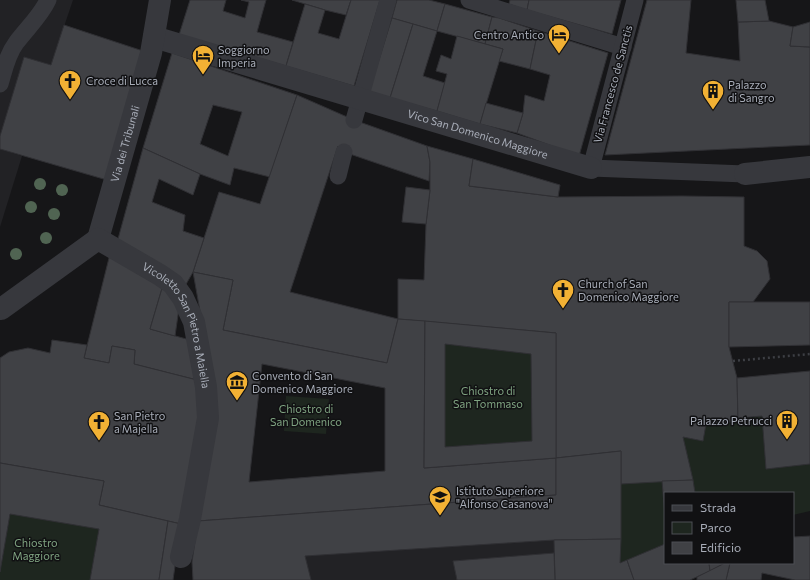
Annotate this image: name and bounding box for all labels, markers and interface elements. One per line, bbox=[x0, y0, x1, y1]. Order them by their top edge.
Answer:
hotel icon: Centro Antico bbox=[546, 22, 572, 55]
street label: Via Francesco de Sanctis bbox=[590, 23, 635, 144]
place label: Centro Antico bbox=[474, 28, 544, 41]
hotel icon: Soggiorno Imperia bbox=[190, 43, 216, 76]
place label: Soggiorno Imperia bbox=[218, 43, 270, 69]
church icon: Croce di Lucca bbox=[57, 68, 83, 101]
place label: Croce di Lucca bbox=[86, 74, 158, 87]
building icon: Palazzo di Sangro bbox=[700, 78, 726, 111]
place label: Palazzo di Sangro bbox=[728, 78, 775, 104]
street label: Via dei Tribunali bbox=[108, 104, 142, 183]
street label: Vico San Domenico Maggiore bbox=[406, 106, 550, 161]
street label: Vicoletto San Pietro a Maiella bbox=[140, 259, 213, 389]
church icon: Church of San Domenico Maggiore bbox=[550, 277, 576, 310]
place label: Church of San Domenico Maggiore bbox=[578, 277, 679, 303]
museum icon: Convento di San Domenico Maggiore bbox=[224, 369, 250, 402]
place label: Convento di San Domenico Maggiore bbox=[252, 369, 353, 395]
park label: Chiostro di San Tommaso bbox=[453, 384, 523, 410]
park label: Chiostro di San Domenico bbox=[270, 402, 342, 428]
building icon: Palazzo Petrucci bbox=[774, 408, 800, 441]
church icon: San Pietro a Majella bbox=[86, 409, 112, 442]
place label: San Pietro a Majella bbox=[114, 409, 166, 435]
place label: Palazzo Petrucci bbox=[690, 414, 772, 427]
school or university icon: Istituto Superiore "Alfonso Casanova" bbox=[427, 484, 453, 517]
place label: Istituto Superiore "Alfonso Casanova" bbox=[456, 484, 553, 510]
legend bbox=[664, 492, 794, 564]
text: Strada bbox=[700, 500, 736, 514]
text: Parco bbox=[700, 520, 732, 534]
park label: Chiostro Maggiore bbox=[12, 536, 60, 562]
text: Edificio bbox=[700, 540, 741, 554]

